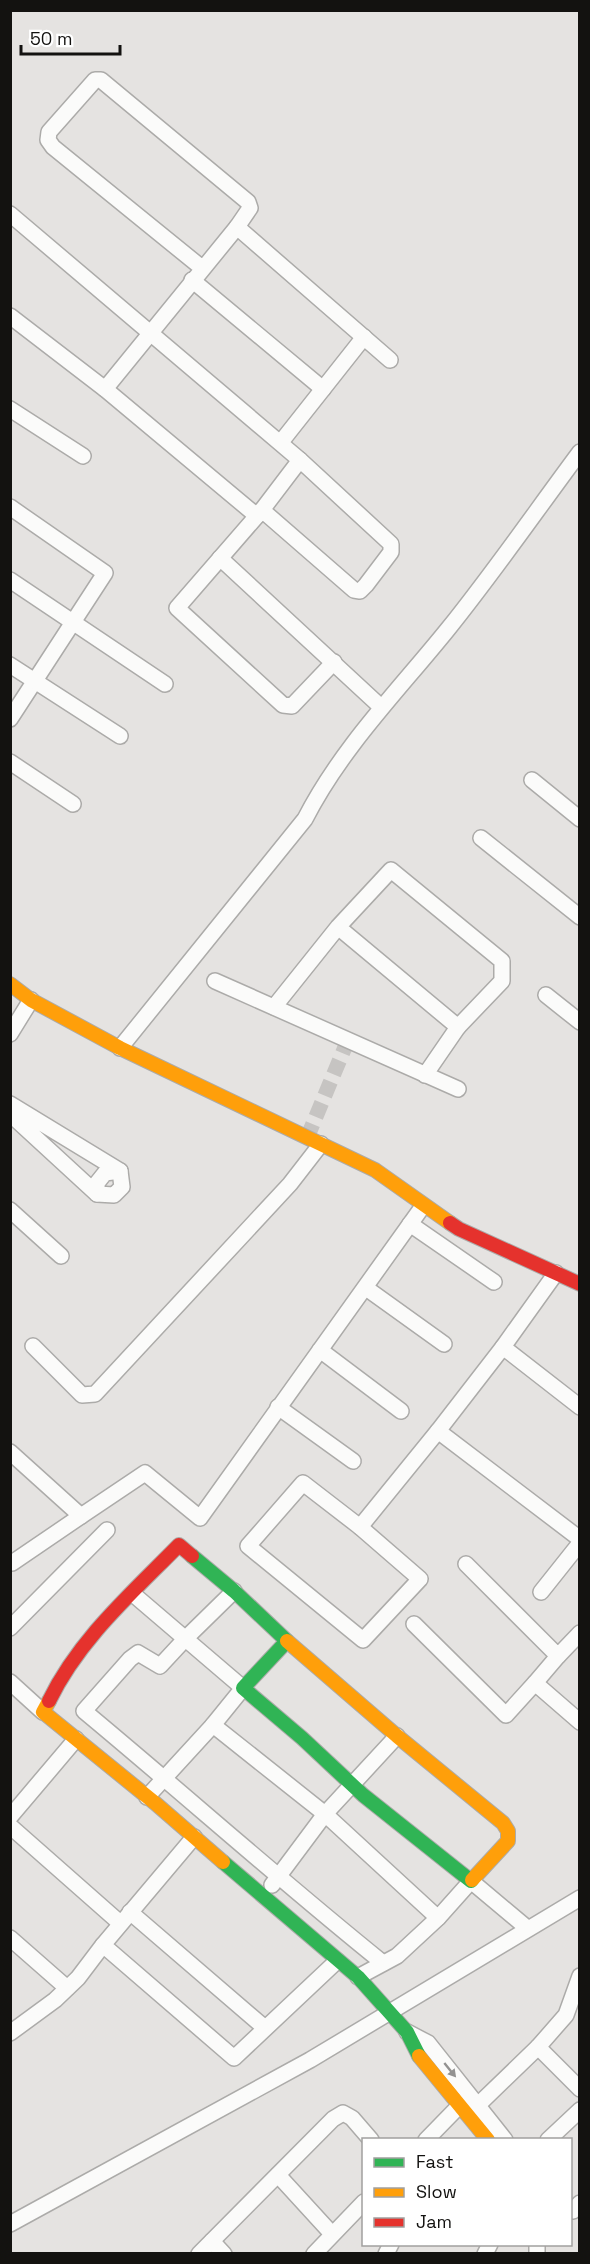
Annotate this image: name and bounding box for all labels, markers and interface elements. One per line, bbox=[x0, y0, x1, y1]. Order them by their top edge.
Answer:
scale bar bbox=[21, 18, 120, 56]
text: 50 m bbox=[30, 27, 72, 50]
one-way arrow bbox=[443, 2062, 456, 2078]
legend bbox=[362, 2138, 572, 2246]
text: Fast bbox=[416, 2150, 453, 2173]
text: Slow bbox=[416, 2180, 457, 2203]
text: Jam bbox=[416, 2210, 452, 2233]

